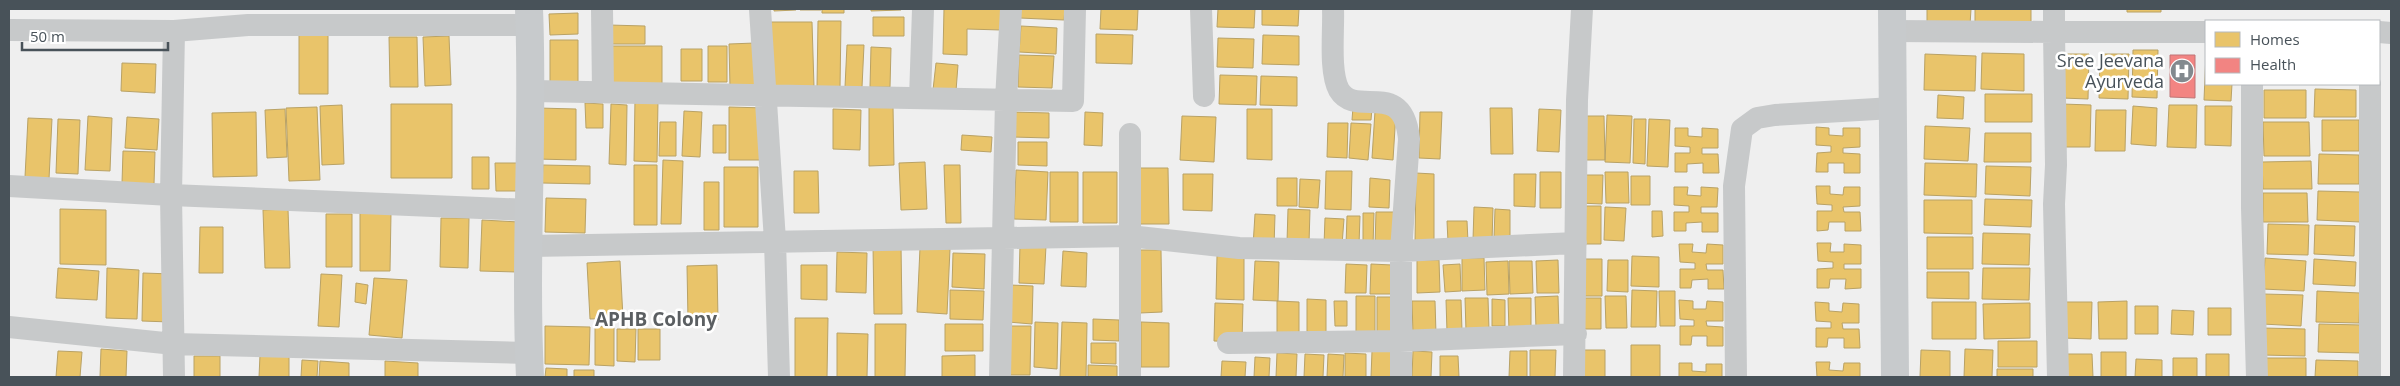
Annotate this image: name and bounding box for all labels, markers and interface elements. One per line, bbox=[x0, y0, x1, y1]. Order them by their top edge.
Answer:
scale bar bbox=[22, 20, 169, 52]
legend bbox=[2205, 20, 2380, 85]
text: 50 m bbox=[30, 26, 65, 46]
text: Homes bbox=[2250, 29, 2300, 49]
place label: Sree Jeevana Ayurveda bbox=[2057, 48, 2164, 93]
text: Health bbox=[2250, 54, 2296, 74]
hospital icon: Sree Jeevana Ayurveda bbox=[2169, 58, 2195, 84]
district label: APHB Colony bbox=[595, 306, 717, 332]

